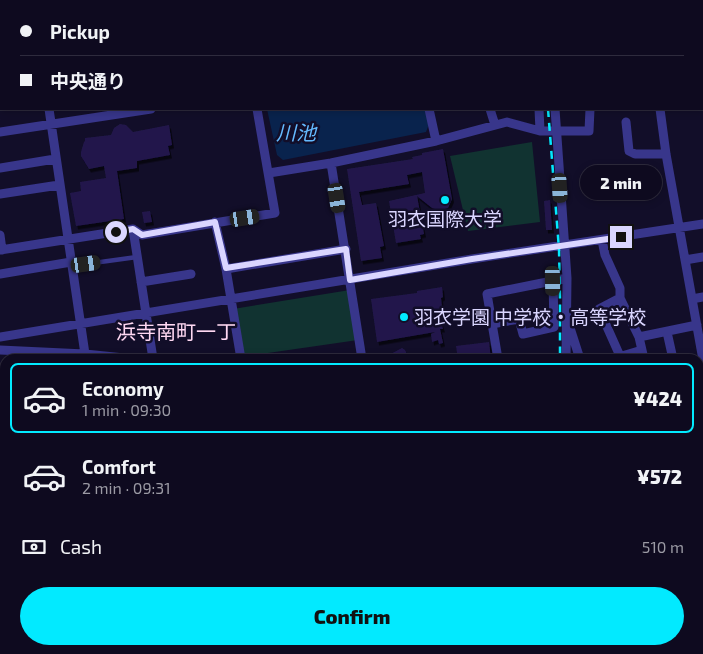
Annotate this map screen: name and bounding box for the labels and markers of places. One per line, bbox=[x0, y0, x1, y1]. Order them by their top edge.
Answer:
marker: 羽衣国際大学 bbox=[439, 194, 451, 206]
place label: 羽衣国際大学 bbox=[388, 207, 502, 230]
place label: 羽衣学園 中学校・高等学校 bbox=[414, 305, 646, 328]
marker: 羽衣学園 中学校・高等学校 bbox=[398, 311, 410, 323]

